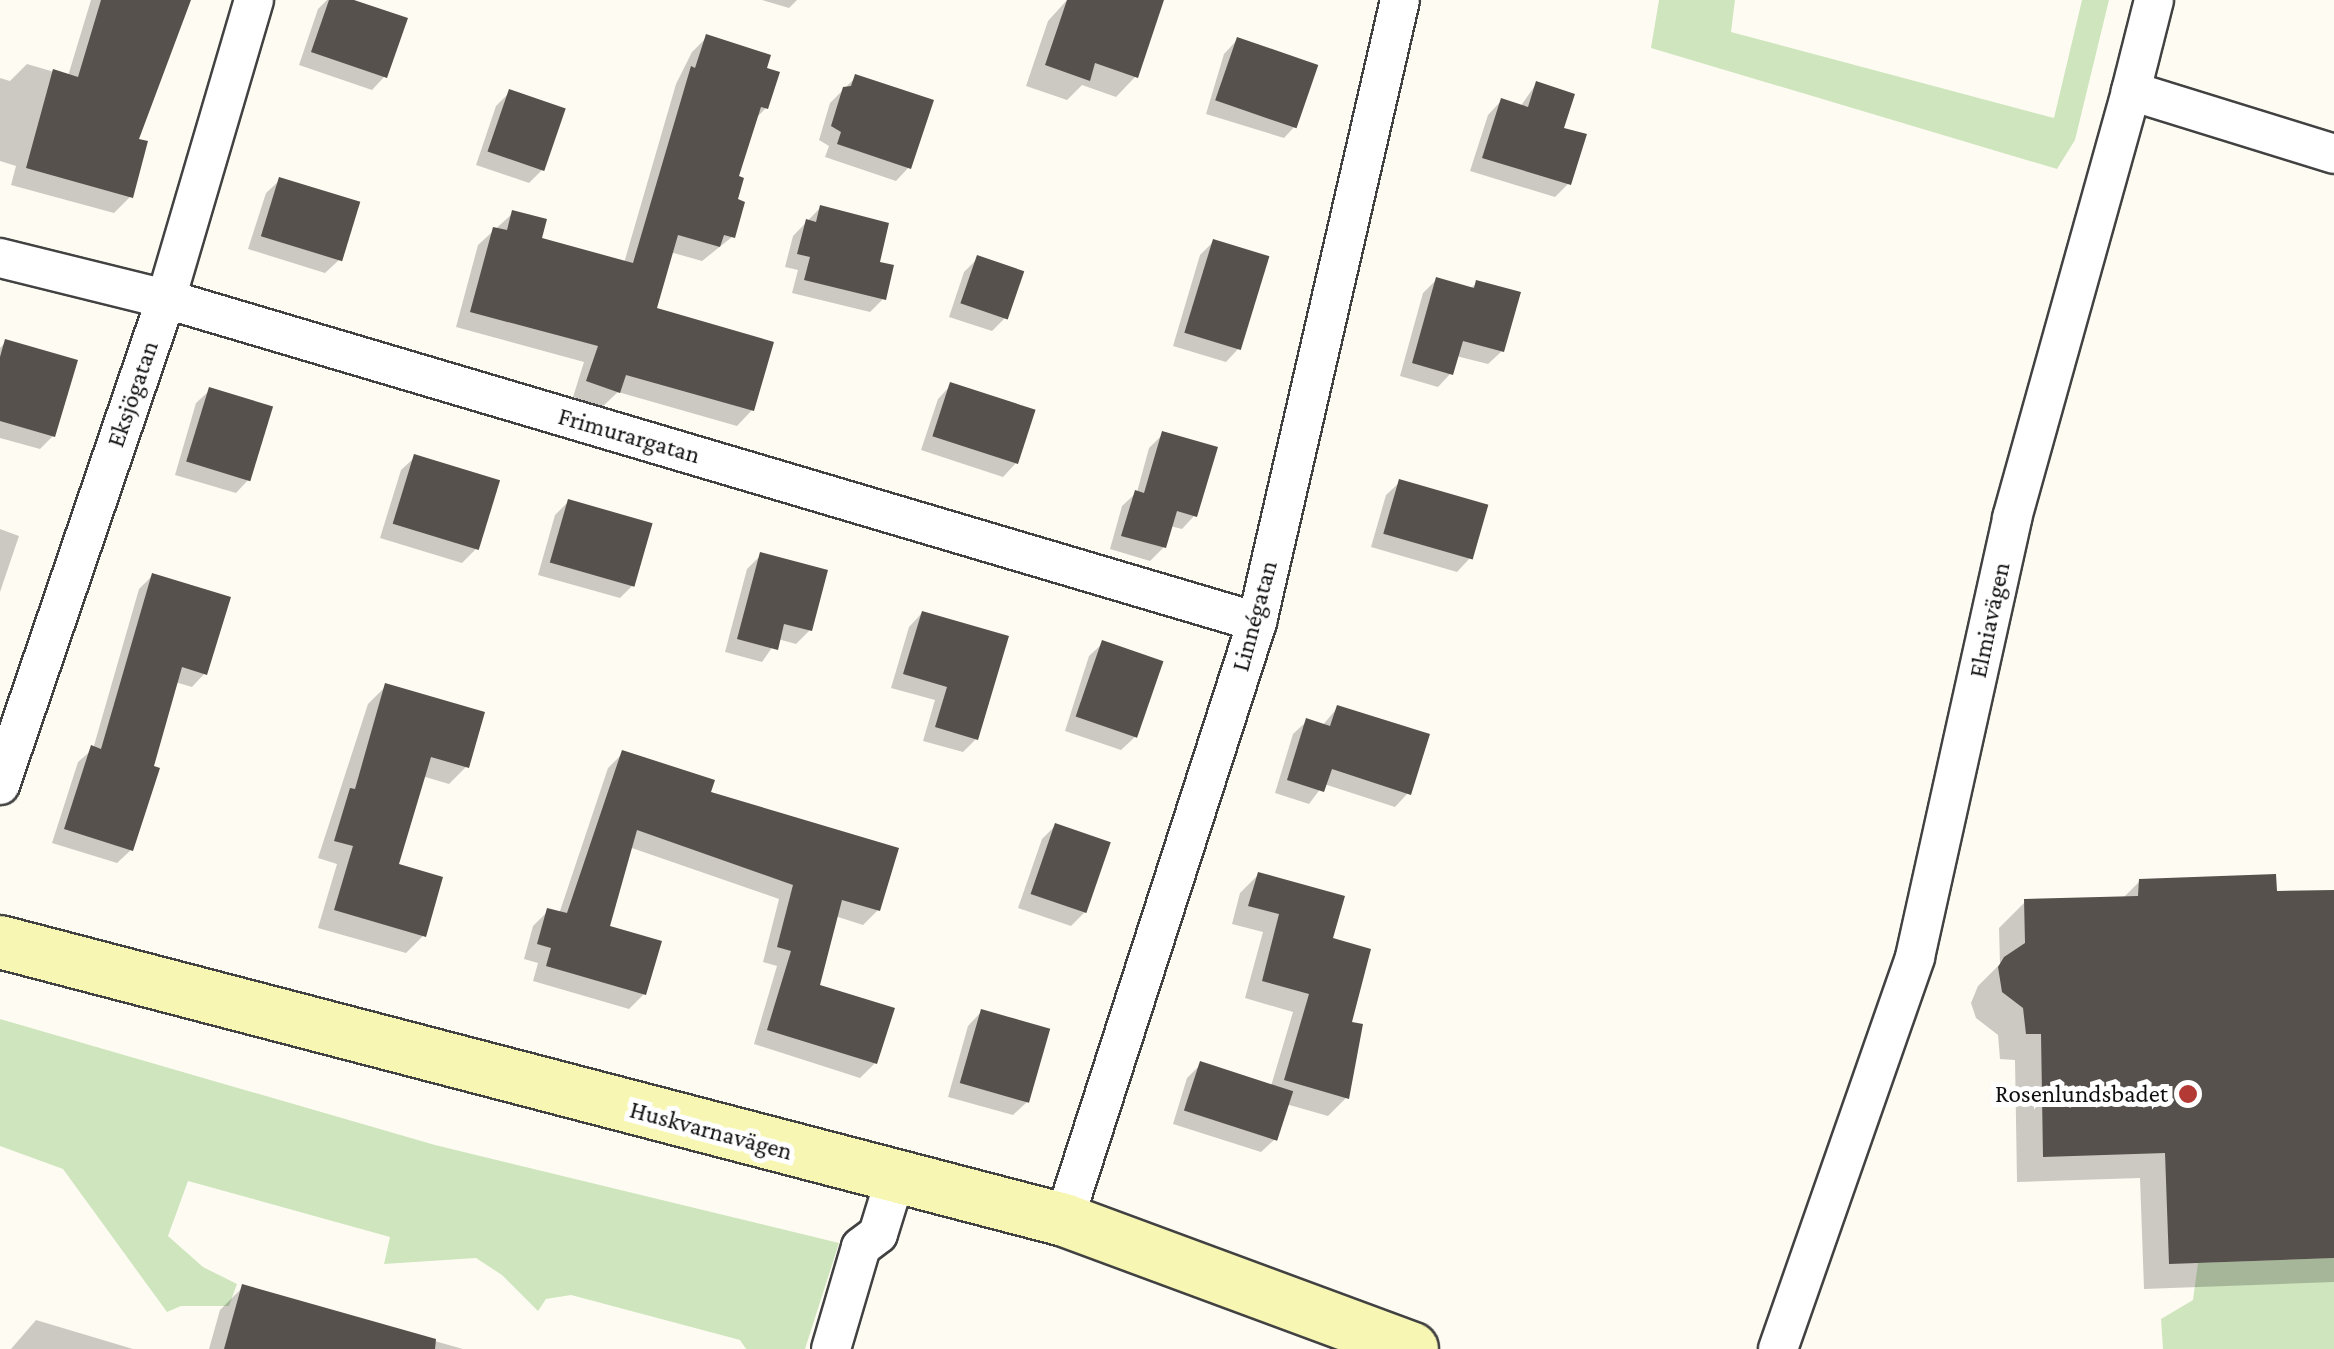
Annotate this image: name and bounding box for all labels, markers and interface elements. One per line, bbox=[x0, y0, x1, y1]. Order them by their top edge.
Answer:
street label: Eksjögatan bbox=[101, 337, 165, 451]
street label: Frimurargatan bbox=[555, 401, 703, 471]
street label: Linnégatan bbox=[1226, 557, 1284, 675]
street label: Elmiavägen bbox=[1963, 559, 2017, 681]
place label: Rosenlundsbadet bbox=[1995, 1079, 2168, 1109]
marker: Rosenlundsbadet bbox=[2177, 1083, 2199, 1105]
street label: Huskvarnavägen bbox=[626, 1095, 796, 1167]

